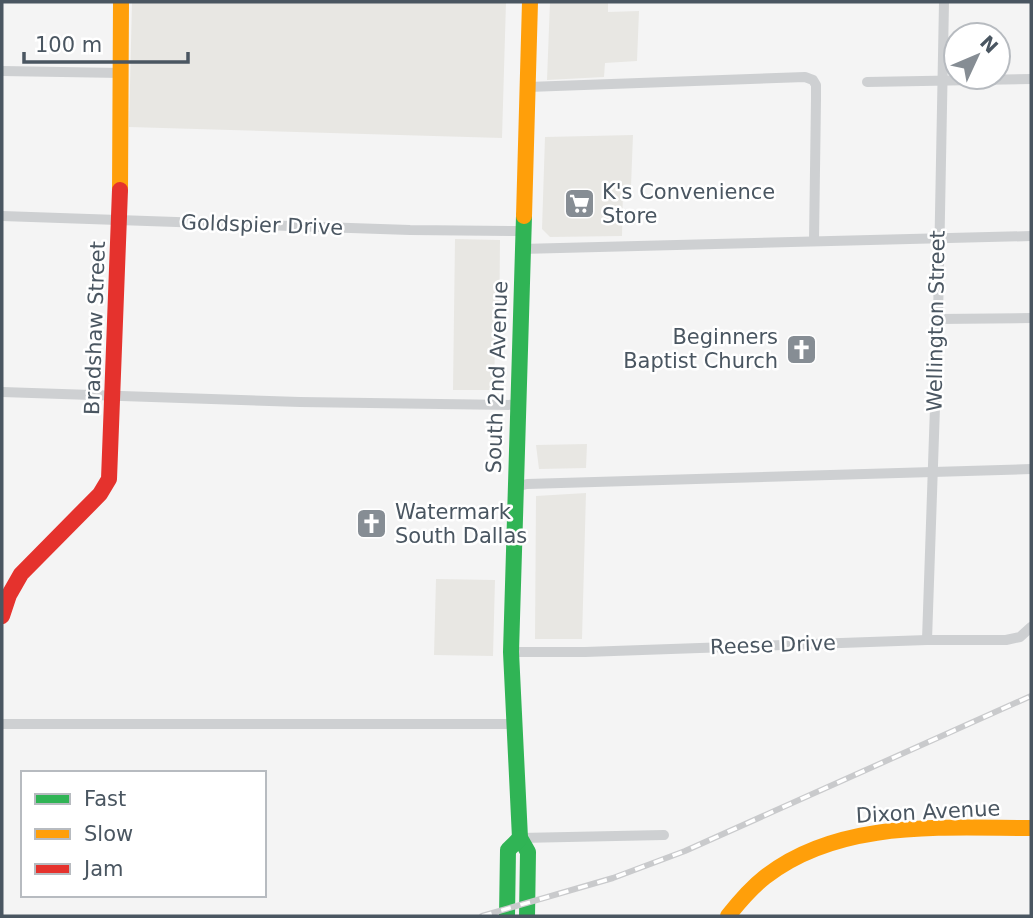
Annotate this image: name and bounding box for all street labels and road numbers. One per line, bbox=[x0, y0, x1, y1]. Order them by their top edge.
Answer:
street label: Goldspier Drive bbox=[180, 210, 344, 240]
street label: Wellington Street bbox=[922, 230, 950, 412]
street label: Bradshaw Street bbox=[80, 241, 110, 415]
street label: South 2nd Avenue bbox=[482, 280, 512, 474]
street label: Reese Drive bbox=[710, 631, 836, 659]
street label: Dixon Avenue bbox=[855, 796, 1001, 828]

